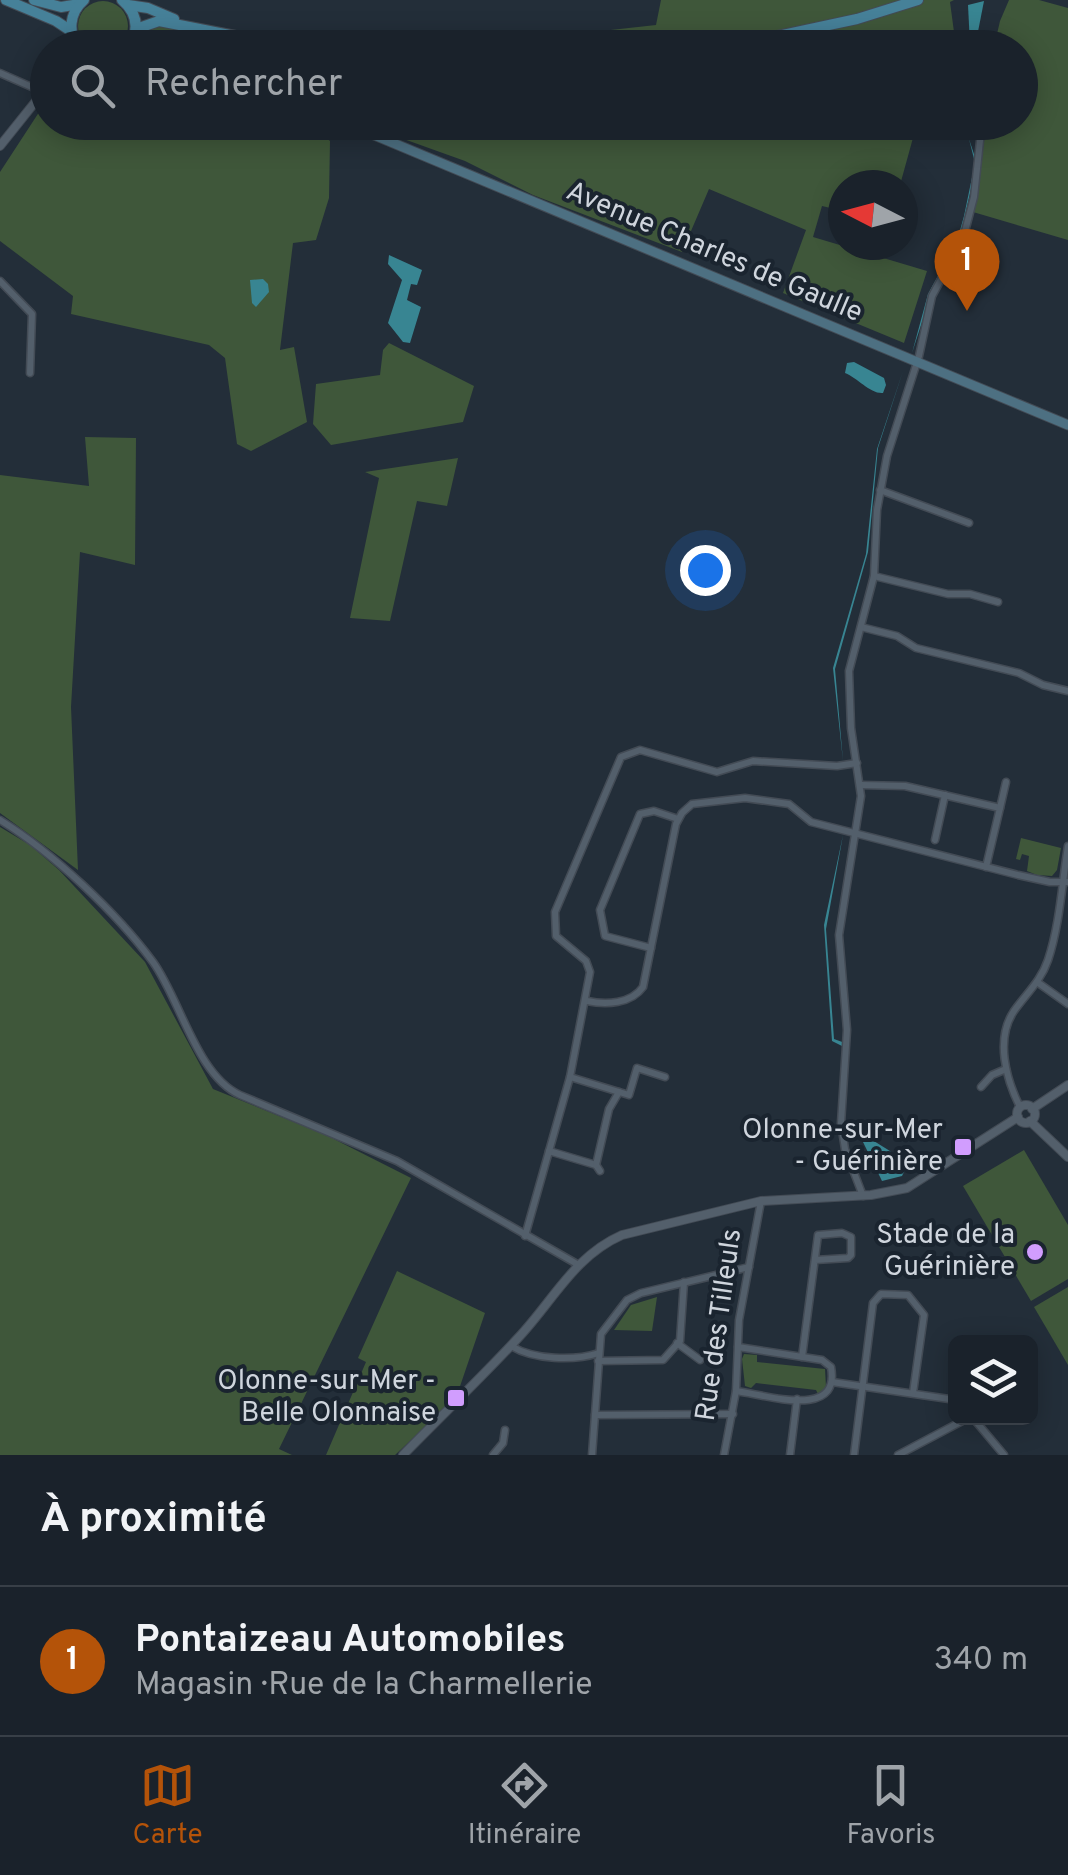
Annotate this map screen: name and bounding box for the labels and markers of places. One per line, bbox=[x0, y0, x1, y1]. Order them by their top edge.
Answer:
pin: 1 bbox=[934, 228, 1000, 311]
place label: Olonne-sur-Mer - Guérinière bbox=[742, 1113, 943, 1181]
marker: Olonne-sur-Mer - Guérinière bbox=[952, 1136, 974, 1158]
place label: Stade de la Guérinière bbox=[876, 1218, 1015, 1286]
marker: Stade de la Guérinière bbox=[1024, 1241, 1046, 1263]
place label: Olonne-sur-Mer - Belle Olonnaise bbox=[217, 1364, 436, 1432]
marker: Olonne-sur-Mer - Belle Olonnaise bbox=[445, 1387, 467, 1409]

